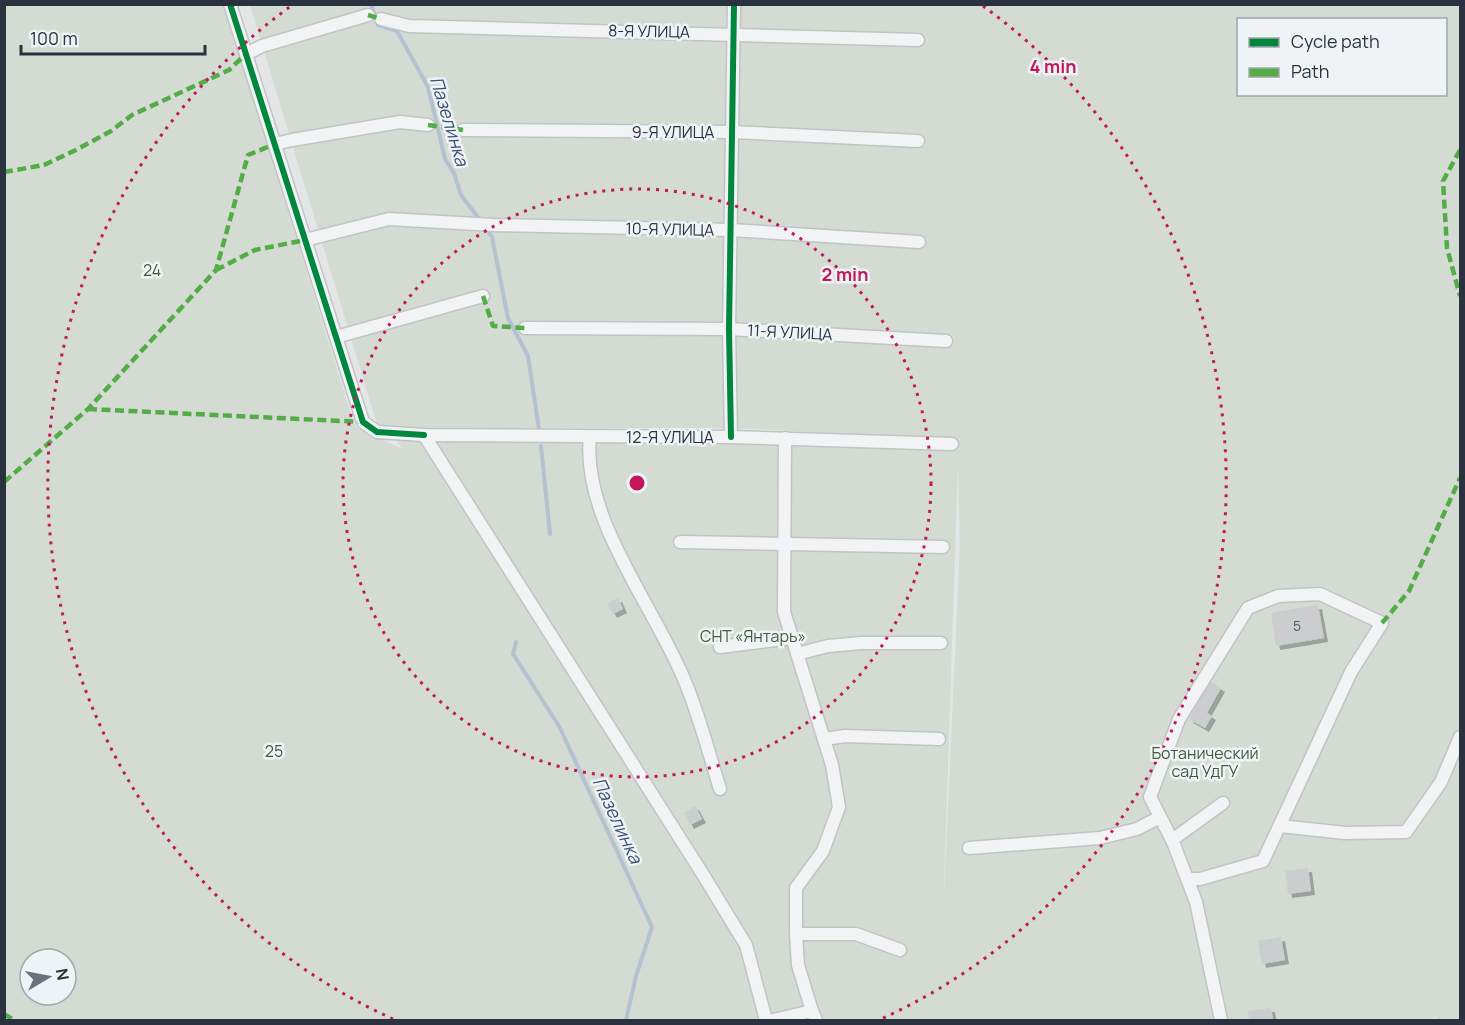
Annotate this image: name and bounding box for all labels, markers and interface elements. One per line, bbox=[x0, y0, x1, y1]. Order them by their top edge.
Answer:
scale bar bbox=[21, 18, 206, 56]
legend bbox=[1237, 18, 1447, 96]
street label: 8-Я УЛИЦА bbox=[608, 19, 690, 43]
text: 100 m bbox=[30, 26, 78, 50]
text: Cycle path bbox=[1291, 29, 1380, 53]
text: 4 min bbox=[1029, 54, 1077, 78]
text: Path bbox=[1291, 59, 1329, 83]
water label: Пазелинка bbox=[425, 73, 475, 170]
street label: 9-Я УЛИЦА bbox=[632, 121, 714, 143]
street label: 10-Я УЛИЦА bbox=[626, 217, 714, 241]
park label: 24 bbox=[143, 259, 161, 281]
text: 2 min bbox=[822, 262, 868, 286]
street label: 11-Я УЛИЦА bbox=[747, 319, 833, 345]
street label: 12-Я УЛИЦА bbox=[626, 426, 714, 448]
centre of rings bbox=[627, 473, 647, 493]
house number: 5 bbox=[1293, 616, 1301, 635]
park label: СНТ «Янтарь» bbox=[700, 625, 806, 647]
park label: 25 bbox=[265, 740, 283, 762]
park label: Ботанический сад УдГУ bbox=[1151, 742, 1259, 782]
water label: Пазелинка bbox=[588, 773, 649, 868]
north arrow bbox=[18, 947, 78, 1007]
text: N bbox=[51, 967, 75, 982]

